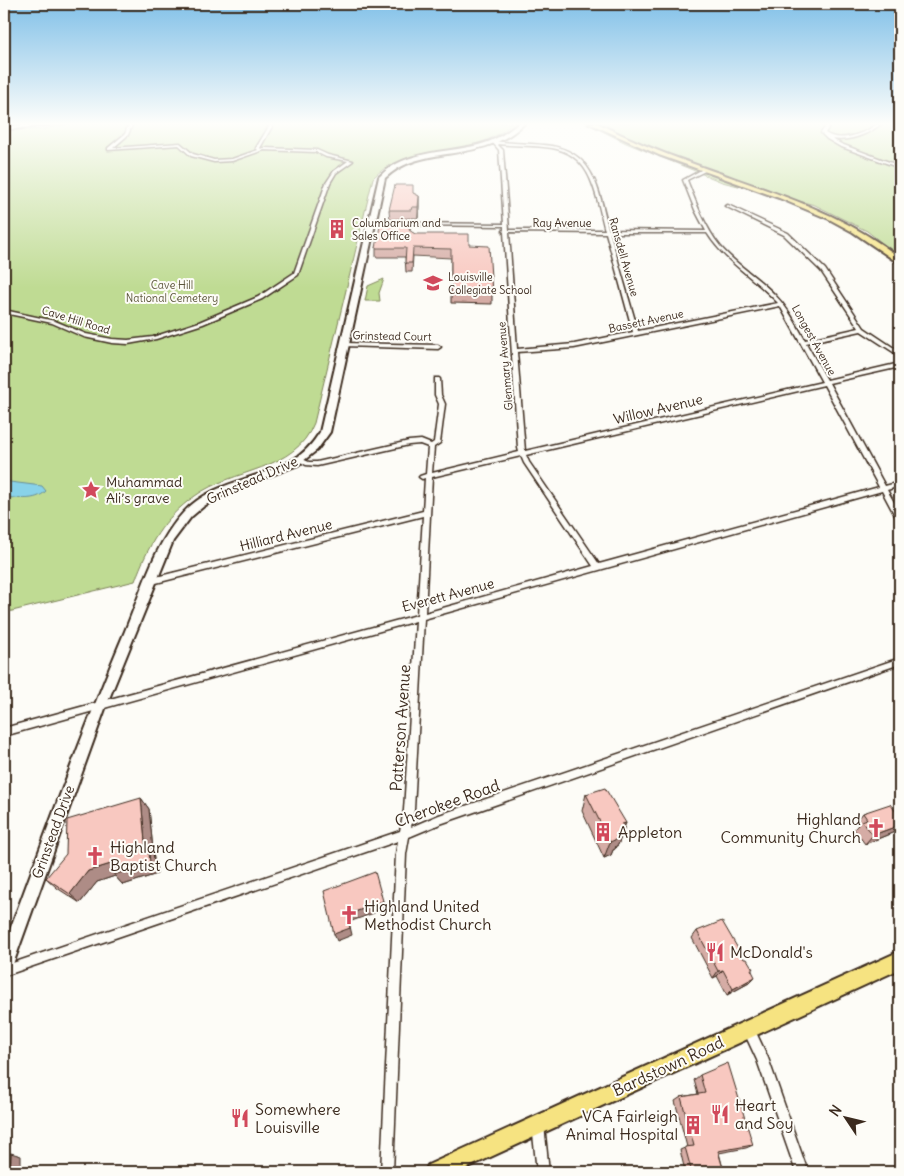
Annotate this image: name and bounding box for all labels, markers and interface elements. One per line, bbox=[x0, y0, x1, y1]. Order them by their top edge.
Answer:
place label: Columbarium and Sales Office bbox=[352, 216, 441, 243]
street label: Ray Avenue bbox=[533, 216, 592, 230]
street label: Ransdell Avenue bbox=[606, 216, 642, 298]
building icon: Columbarium and Sales Office bbox=[326, 218, 348, 240]
place label: Louisville Collegiate School bbox=[448, 270, 532, 297]
school or university icon: Louisville Collegiate School bbox=[422, 272, 444, 294]
park label: Cave Hill National Cemetery bbox=[126, 278, 218, 305]
street label: Longest Avenue bbox=[789, 302, 839, 378]
street label: Cave Hill Road bbox=[40, 303, 113, 337]
street label: Bassett Avenue bbox=[607, 306, 685, 336]
street label: Glenmary Avenue bbox=[494, 321, 516, 411]
street label: Grinstead Court bbox=[352, 328, 432, 344]
street label: Willow Avenue bbox=[612, 390, 704, 428]
street label: Grinstead Drive bbox=[204, 452, 300, 508]
place label: Muhammad Ali’s grave bbox=[106, 473, 182, 507]
place icon: Muhammad Ali’s grave bbox=[80, 479, 102, 501]
street label: Hilliard Avenue bbox=[238, 515, 334, 555]
street label: Everett Avenue bbox=[400, 574, 496, 616]
street label: Patterson Avenue bbox=[386, 664, 414, 792]
street label: Cherokee Road bbox=[392, 775, 502, 831]
street label: Grinstead Drive bbox=[28, 783, 78, 881]
place label: Highland Community Church bbox=[720, 809, 861, 847]
church icon: Highland Community Church bbox=[865, 817, 887, 839]
building icon: Appleton bbox=[592, 821, 614, 843]
place label: Appleton bbox=[618, 822, 682, 842]
place label: Highland Baptist Church bbox=[110, 837, 217, 875]
church icon: Highland Baptist Church bbox=[84, 845, 106, 867]
place label: Highland United Methodist Church bbox=[364, 896, 491, 934]
church icon: Highland United Methodist Church bbox=[338, 904, 360, 926]
restaurant icon: McDonald's bbox=[704, 941, 726, 963]
place label: McDonald's bbox=[730, 942, 813, 962]
street label: Bardstown Road bbox=[609, 1032, 727, 1100]
north arrow bbox=[822, 1094, 872, 1144]
place label: Heart and Soy bbox=[735, 1095, 794, 1133]
place label: Somewhere Louisville bbox=[255, 1099, 341, 1137]
text: N bbox=[825, 1101, 846, 1120]
restaurant icon: Heart and Soy bbox=[709, 1103, 731, 1125]
place label: VCA Fairleigh Animal Hospital bbox=[566, 1106, 678, 1144]
restaurant icon: Somewhere Louisville bbox=[229, 1107, 251, 1129]
building icon: VCA Fairleigh Animal Hospital bbox=[682, 1114, 704, 1136]

